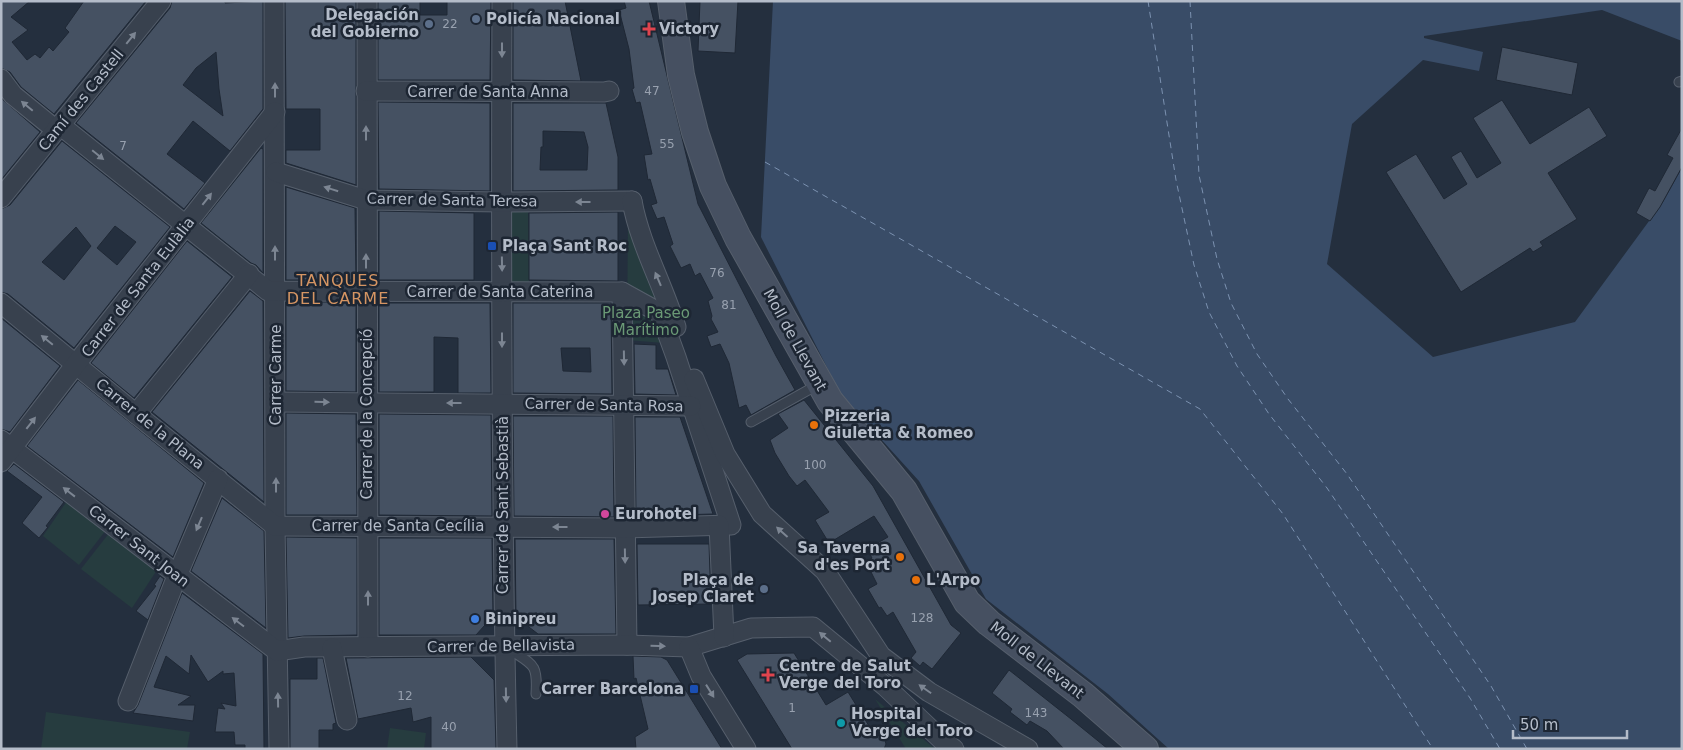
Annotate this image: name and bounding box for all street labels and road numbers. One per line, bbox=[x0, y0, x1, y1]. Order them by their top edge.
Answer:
street label: Camí des Castell bbox=[35, 46, 127, 154]
street label: Carrer de Santa Anna bbox=[407, 83, 569, 101]
street label: Carrer de Santa Teresa bbox=[366, 190, 538, 210]
street label: Carrer de Santa Eulàlia bbox=[78, 213, 198, 361]
street label: Carrer de Santa Caterina bbox=[407, 283, 593, 301]
street label: Moll de Llevant bbox=[760, 286, 831, 394]
street label: Carrer Carme bbox=[267, 325, 285, 425]
street label: Carrer de la Concepció bbox=[358, 329, 376, 499]
street label: Carrer de la Plana bbox=[92, 375, 208, 473]
street label: Carrer de Santa Rosa bbox=[524, 395, 684, 415]
street label: Carrer de Sant Sebastià bbox=[494, 416, 512, 594]
street label: Carrer Sant Joan bbox=[85, 501, 193, 591]
street label: Carrer de Santa Cecília bbox=[312, 517, 484, 535]
street label: Moll de Llevant bbox=[987, 618, 1088, 702]
street label: Carrer de Bellavista bbox=[427, 636, 575, 656]

